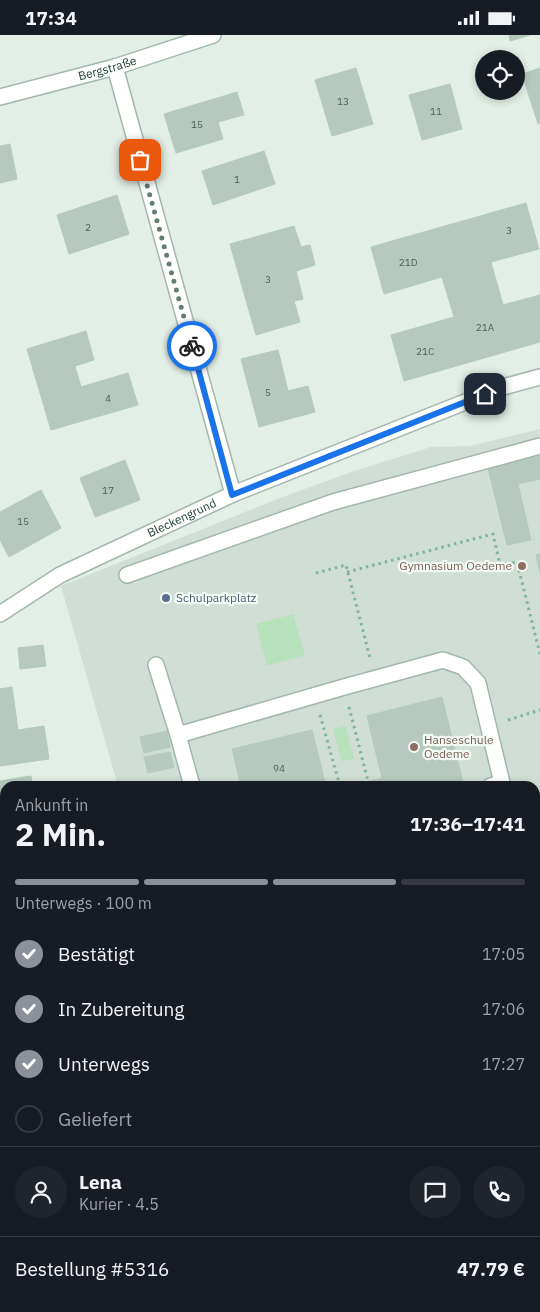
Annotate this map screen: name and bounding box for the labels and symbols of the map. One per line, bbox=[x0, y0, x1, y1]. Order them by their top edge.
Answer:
street label: Bergstraße bbox=[76, 52, 139, 83]
house number: 13 bbox=[337, 95, 349, 108]
house number: 11 bbox=[430, 105, 442, 118]
house number: 15 bbox=[191, 118, 203, 131]
pin bbox=[119, 139, 161, 181]
house number: 1 bbox=[234, 173, 240, 186]
house number: 2 bbox=[85, 221, 91, 234]
house number: 3 bbox=[506, 224, 512, 237]
house number: 21D bbox=[399, 256, 418, 269]
house number: 3 bbox=[265, 273, 271, 286]
courier bbox=[167, 321, 217, 371]
house number: 21A bbox=[476, 321, 495, 334]
house number: 21C bbox=[416, 345, 434, 358]
pin bbox=[464, 373, 506, 415]
house number: 5 bbox=[265, 386, 271, 399]
house number: 4 bbox=[105, 392, 111, 405]
house number: 17 bbox=[102, 484, 114, 497]
street label: Bleckengrund bbox=[145, 495, 219, 540]
house number: 15 bbox=[17, 515, 29, 528]
place label: Gymnasium Oedeme bbox=[399, 558, 512, 573]
marker: Gymnasium Oedeme bbox=[516, 560, 528, 572]
place label: Schulparkplatz bbox=[176, 590, 257, 605]
marker: Schulparkplatz bbox=[160, 592, 172, 604]
place label: Hanseschule Oedeme bbox=[424, 732, 494, 761]
marker: Hanseschule Oedeme bbox=[408, 741, 420, 753]
house number: 94 bbox=[273, 762, 285, 775]

